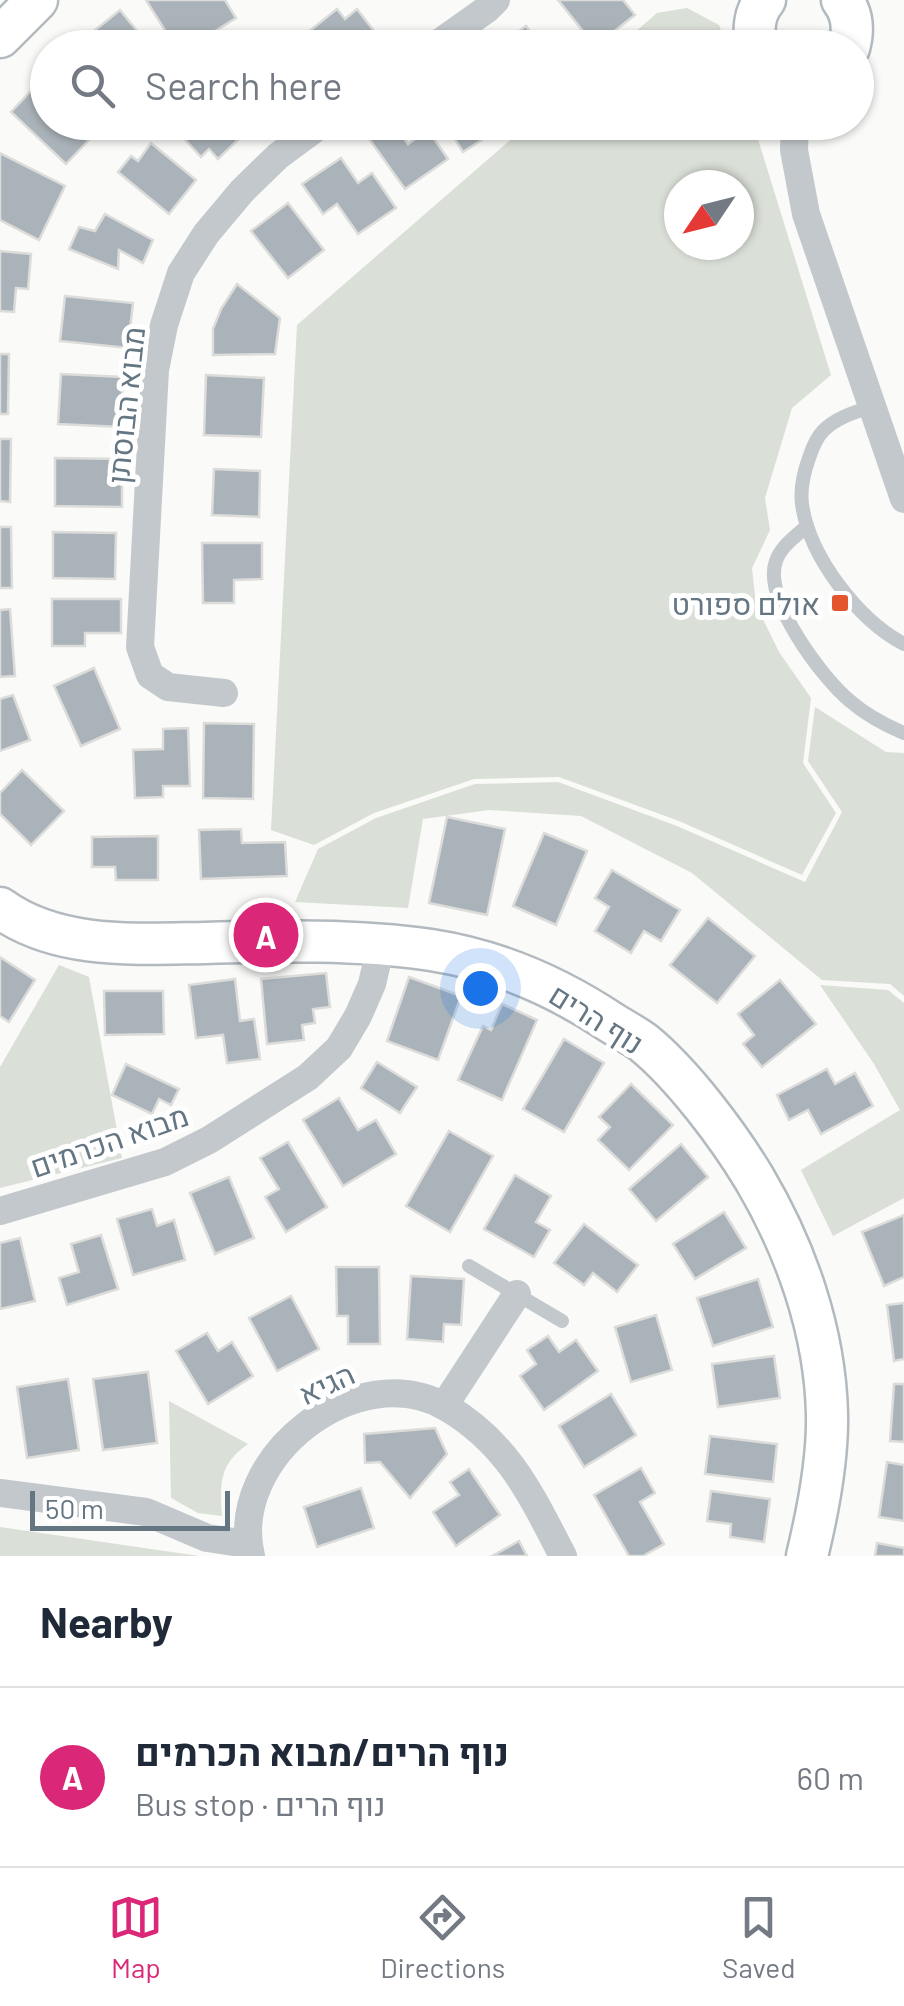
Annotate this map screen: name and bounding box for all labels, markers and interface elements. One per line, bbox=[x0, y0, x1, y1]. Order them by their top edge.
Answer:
search box bbox=[30, 30, 874, 140]
icon: search bbox=[65, 58, 120, 113]
text: Search here bbox=[145, 62, 343, 108]
north arrow bbox=[664, 170, 754, 260]
street label: מבוא הבוסתן bbox=[99, 325, 151, 485]
place label: אולם ספורט bbox=[671, 585, 820, 621]
marker: אולם ספורט bbox=[829, 592, 851, 614]
pin: A bbox=[234, 898, 298, 972]
your location bbox=[455, 963, 506, 1014]
street label: נוף הרים bbox=[543, 975, 651, 1061]
street label: מבוא הכרמים bbox=[25, 1096, 193, 1184]
street label: הגיא bbox=[292, 1355, 360, 1411]
scale bar bbox=[30, 1486, 230, 1530]
text: 50 m bbox=[45, 1491, 104, 1525]
text: Nearby bbox=[40, 1596, 173, 1646]
text: נוף הרים/מבוא הכרמים bbox=[135, 1728, 509, 1774]
text: A bbox=[62, 1758, 83, 1796]
text: 60 m bbox=[797, 1758, 864, 1796]
text: Bus stop · נוף הרים bbox=[135, 1784, 386, 1822]
tab: Map bbox=[108, 1890, 163, 1984]
tab: Directions bbox=[380, 1890, 505, 1984]
tab: Saved bbox=[722, 1890, 796, 1984]

